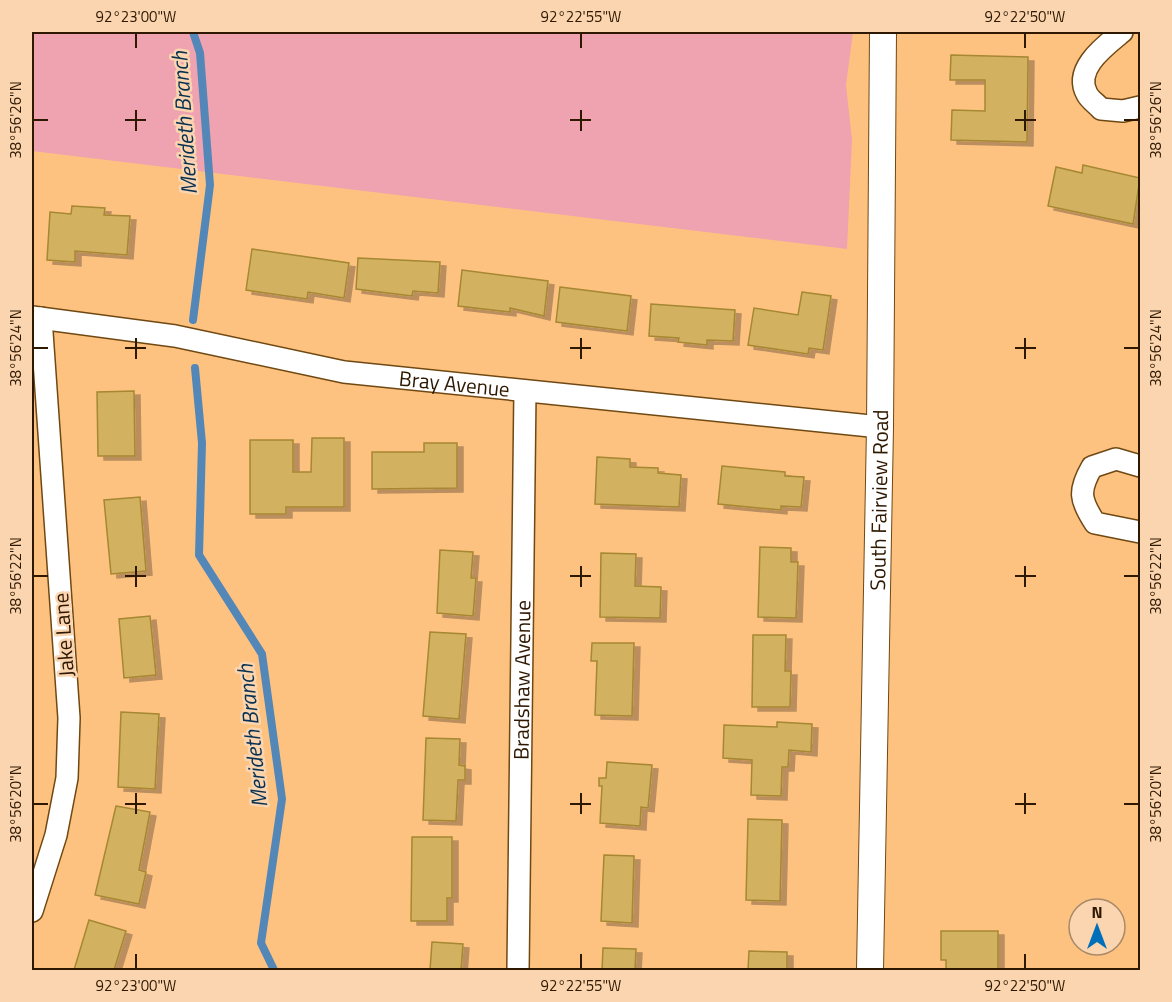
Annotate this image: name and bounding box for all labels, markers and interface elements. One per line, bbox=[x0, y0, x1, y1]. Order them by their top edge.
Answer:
text: 92°23'00"W bbox=[96, 5, 176, 28]
text: 92°22'55"W bbox=[541, 5, 621, 28]
text: 92°22'50"W bbox=[985, 5, 1065, 28]
water label: Merideth Branch bbox=[162, 49, 206, 196]
text: 38°56'26"N bbox=[4, 81, 27, 159]
text: 38°56'26"N bbox=[1144, 81, 1167, 159]
text: 38°56'24"N bbox=[4, 309, 27, 387]
text: 38°56'24"N bbox=[1144, 309, 1167, 387]
street label: Bray Avenue bbox=[397, 362, 511, 405]
street label: South Fairview Road bbox=[861, 409, 896, 591]
text: 38°56'22"N bbox=[4, 537, 27, 615]
text: 38°56'22"N bbox=[1144, 537, 1167, 615]
street label: Jake Lane bbox=[44, 592, 82, 678]
street label: Bradshaw Avenue bbox=[505, 600, 538, 760]
water label: Merideth Branch bbox=[227, 662, 276, 809]
text: 38°56'20"N bbox=[4, 765, 27, 843]
text: 38°56'20"N bbox=[1144, 765, 1167, 843]
north arrow bbox=[1067, 897, 1127, 957]
text: N bbox=[1091, 900, 1103, 924]
text: 92°23'00"W bbox=[96, 974, 176, 997]
text: 92°22'55"W bbox=[541, 974, 621, 997]
text: 92°22'50"W bbox=[985, 974, 1065, 997]

